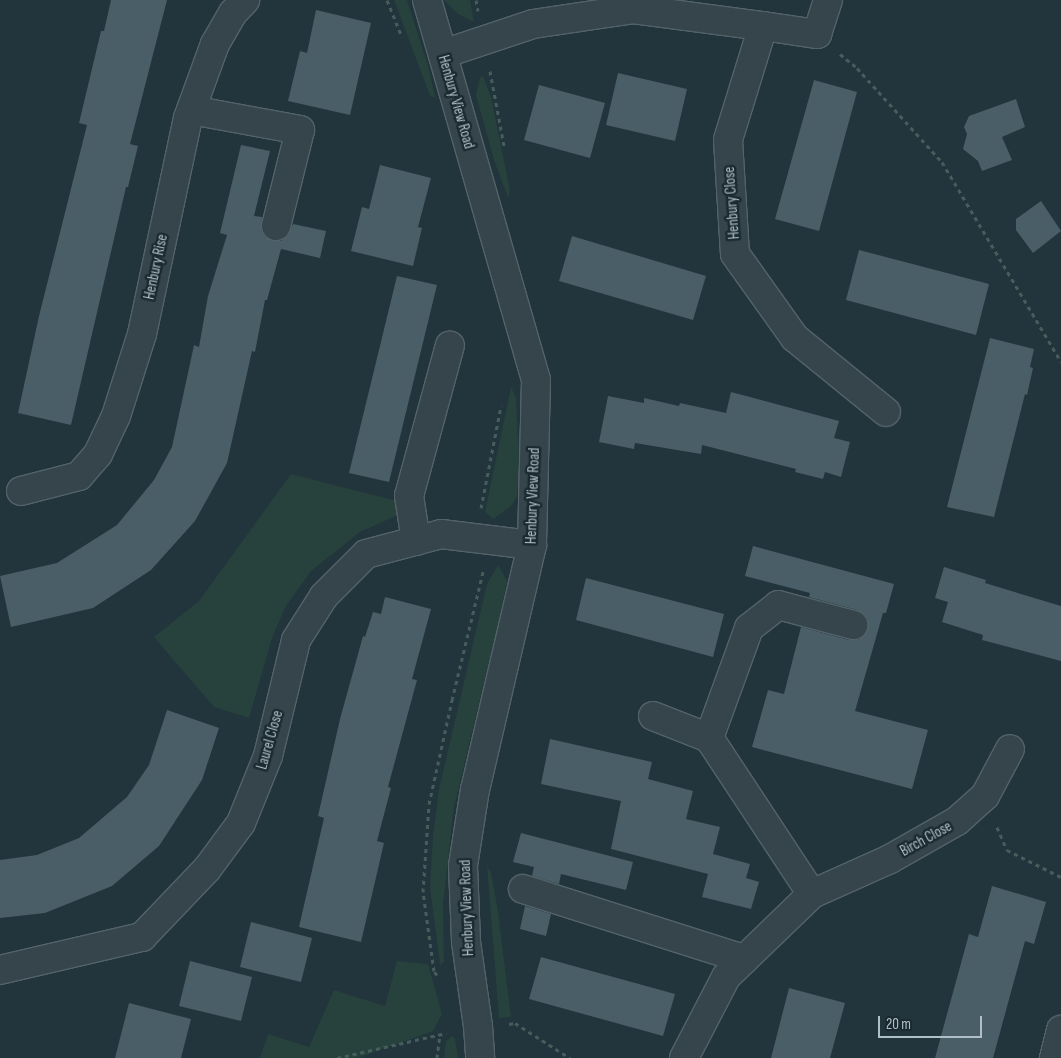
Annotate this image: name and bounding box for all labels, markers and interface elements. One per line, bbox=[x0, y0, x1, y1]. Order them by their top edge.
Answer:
street label: Henbury View Road bbox=[434, 53, 478, 151]
street label: Henbury Close bbox=[720, 166, 744, 240]
street label: Henbury Rise bbox=[140, 233, 172, 301]
street label: Henbury View Road bbox=[522, 447, 544, 545]
street label: Laurel Close bbox=[253, 708, 287, 772]
street label: Birch Close bbox=[897, 818, 955, 860]
street label: Henbury View Road bbox=[456, 859, 478, 957]
scale bar bbox=[881, 1006, 985, 1038]
text: 20 m bbox=[886, 1015, 911, 1034]

